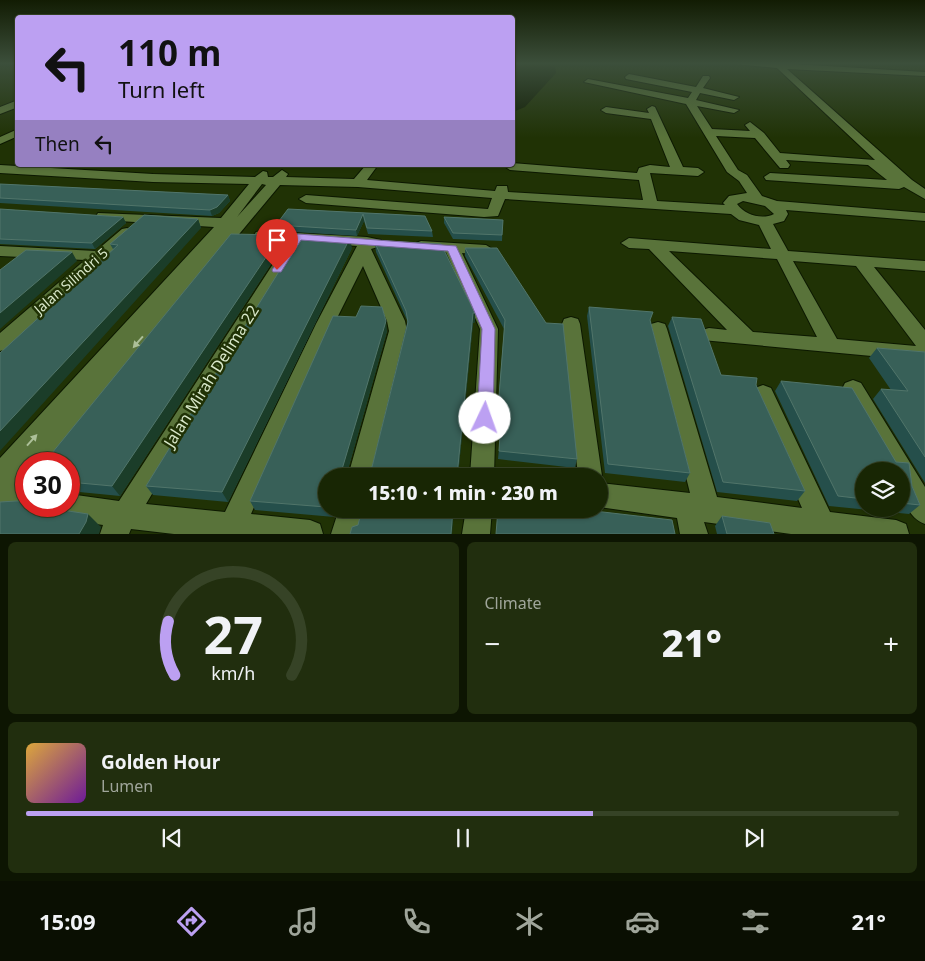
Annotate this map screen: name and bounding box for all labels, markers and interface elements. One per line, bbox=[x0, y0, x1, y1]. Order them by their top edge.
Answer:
text: 110 m bbox=[118, 29, 221, 76]
icon: left bbox=[35, 35, 100, 100]
text: Turn left bbox=[118, 74, 205, 104]
icon: left bbox=[90, 130, 118, 158]
text: Then bbox=[35, 131, 80, 157]
pin bbox=[256, 219, 298, 270]
icon: arrive bbox=[263, 226, 291, 254]
street label: Jalan Silindri 5 bbox=[28, 243, 112, 319]
street label: Jalan Mirah Delima 22 bbox=[157, 301, 264, 453]
one-way arrow bbox=[132, 336, 143, 349]
position arrow bbox=[458, 391, 510, 443]
one-way arrow bbox=[27, 434, 38, 447]
speed limit sign: 30 bbox=[15, 452, 80, 517]
map controls bbox=[855, 462, 910, 517]
button: layers bbox=[855, 462, 910, 517]
text: 15:10 · 1 min · 230 m bbox=[368, 480, 558, 506]
text: Climate bbox=[485, 592, 542, 614]
text: 27 bbox=[204, 598, 263, 669]
text: 21° bbox=[662, 616, 722, 668]
text: − bbox=[485, 624, 501, 662]
text: + bbox=[883, 624, 899, 662]
text: km/h bbox=[211, 661, 255, 685]
text: Golden Hour bbox=[101, 749, 220, 775]
text: Lumen bbox=[101, 775, 153, 797]
icon: previous bbox=[158, 824, 186, 852]
icon: pause bbox=[449, 824, 477, 852]
icon: next bbox=[740, 824, 768, 852]
icon: directions bbox=[174, 904, 209, 939]
icon: music bbox=[286, 904, 321, 939]
icon: phone bbox=[399, 904, 434, 939]
icon: climate bbox=[512, 904, 547, 939]
icon: car bbox=[625, 904, 660, 939]
icon: filters bbox=[738, 904, 773, 939]
text: 15:09 bbox=[39, 906, 96, 936]
text: 21° bbox=[851, 906, 886, 936]

